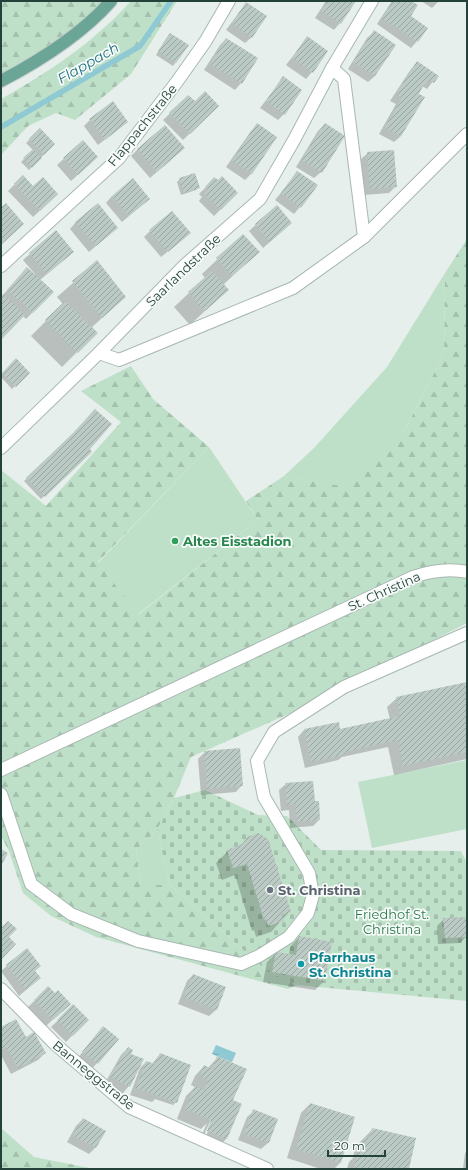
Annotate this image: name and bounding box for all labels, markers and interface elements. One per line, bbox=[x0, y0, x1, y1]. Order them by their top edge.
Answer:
water label: Flappach bbox=[54, 38, 122, 88]
street label: Flappachstraße bbox=[104, 81, 180, 169]
street label: Saarlandstraße bbox=[142, 230, 224, 310]
place label: Altes Eisstadion bbox=[182, 533, 291, 549]
marker: Altes Eisstadion bbox=[170, 536, 180, 546]
street label: St. Christina bbox=[345, 568, 423, 614]
place label: St. Christina bbox=[278, 882, 361, 898]
marker: St. Christina bbox=[265, 885, 275, 895]
park label: Friedhof St. Christina bbox=[355, 906, 429, 937]
place label: Pfarrhaus St. Christina bbox=[309, 949, 392, 980]
marker: Pfarrhaus St. Christina bbox=[296, 959, 306, 969]
street label: Banneggstraße bbox=[50, 1037, 138, 1113]
scale bar bbox=[328, 1132, 385, 1158]
text: 20 m bbox=[334, 1138, 365, 1153]

